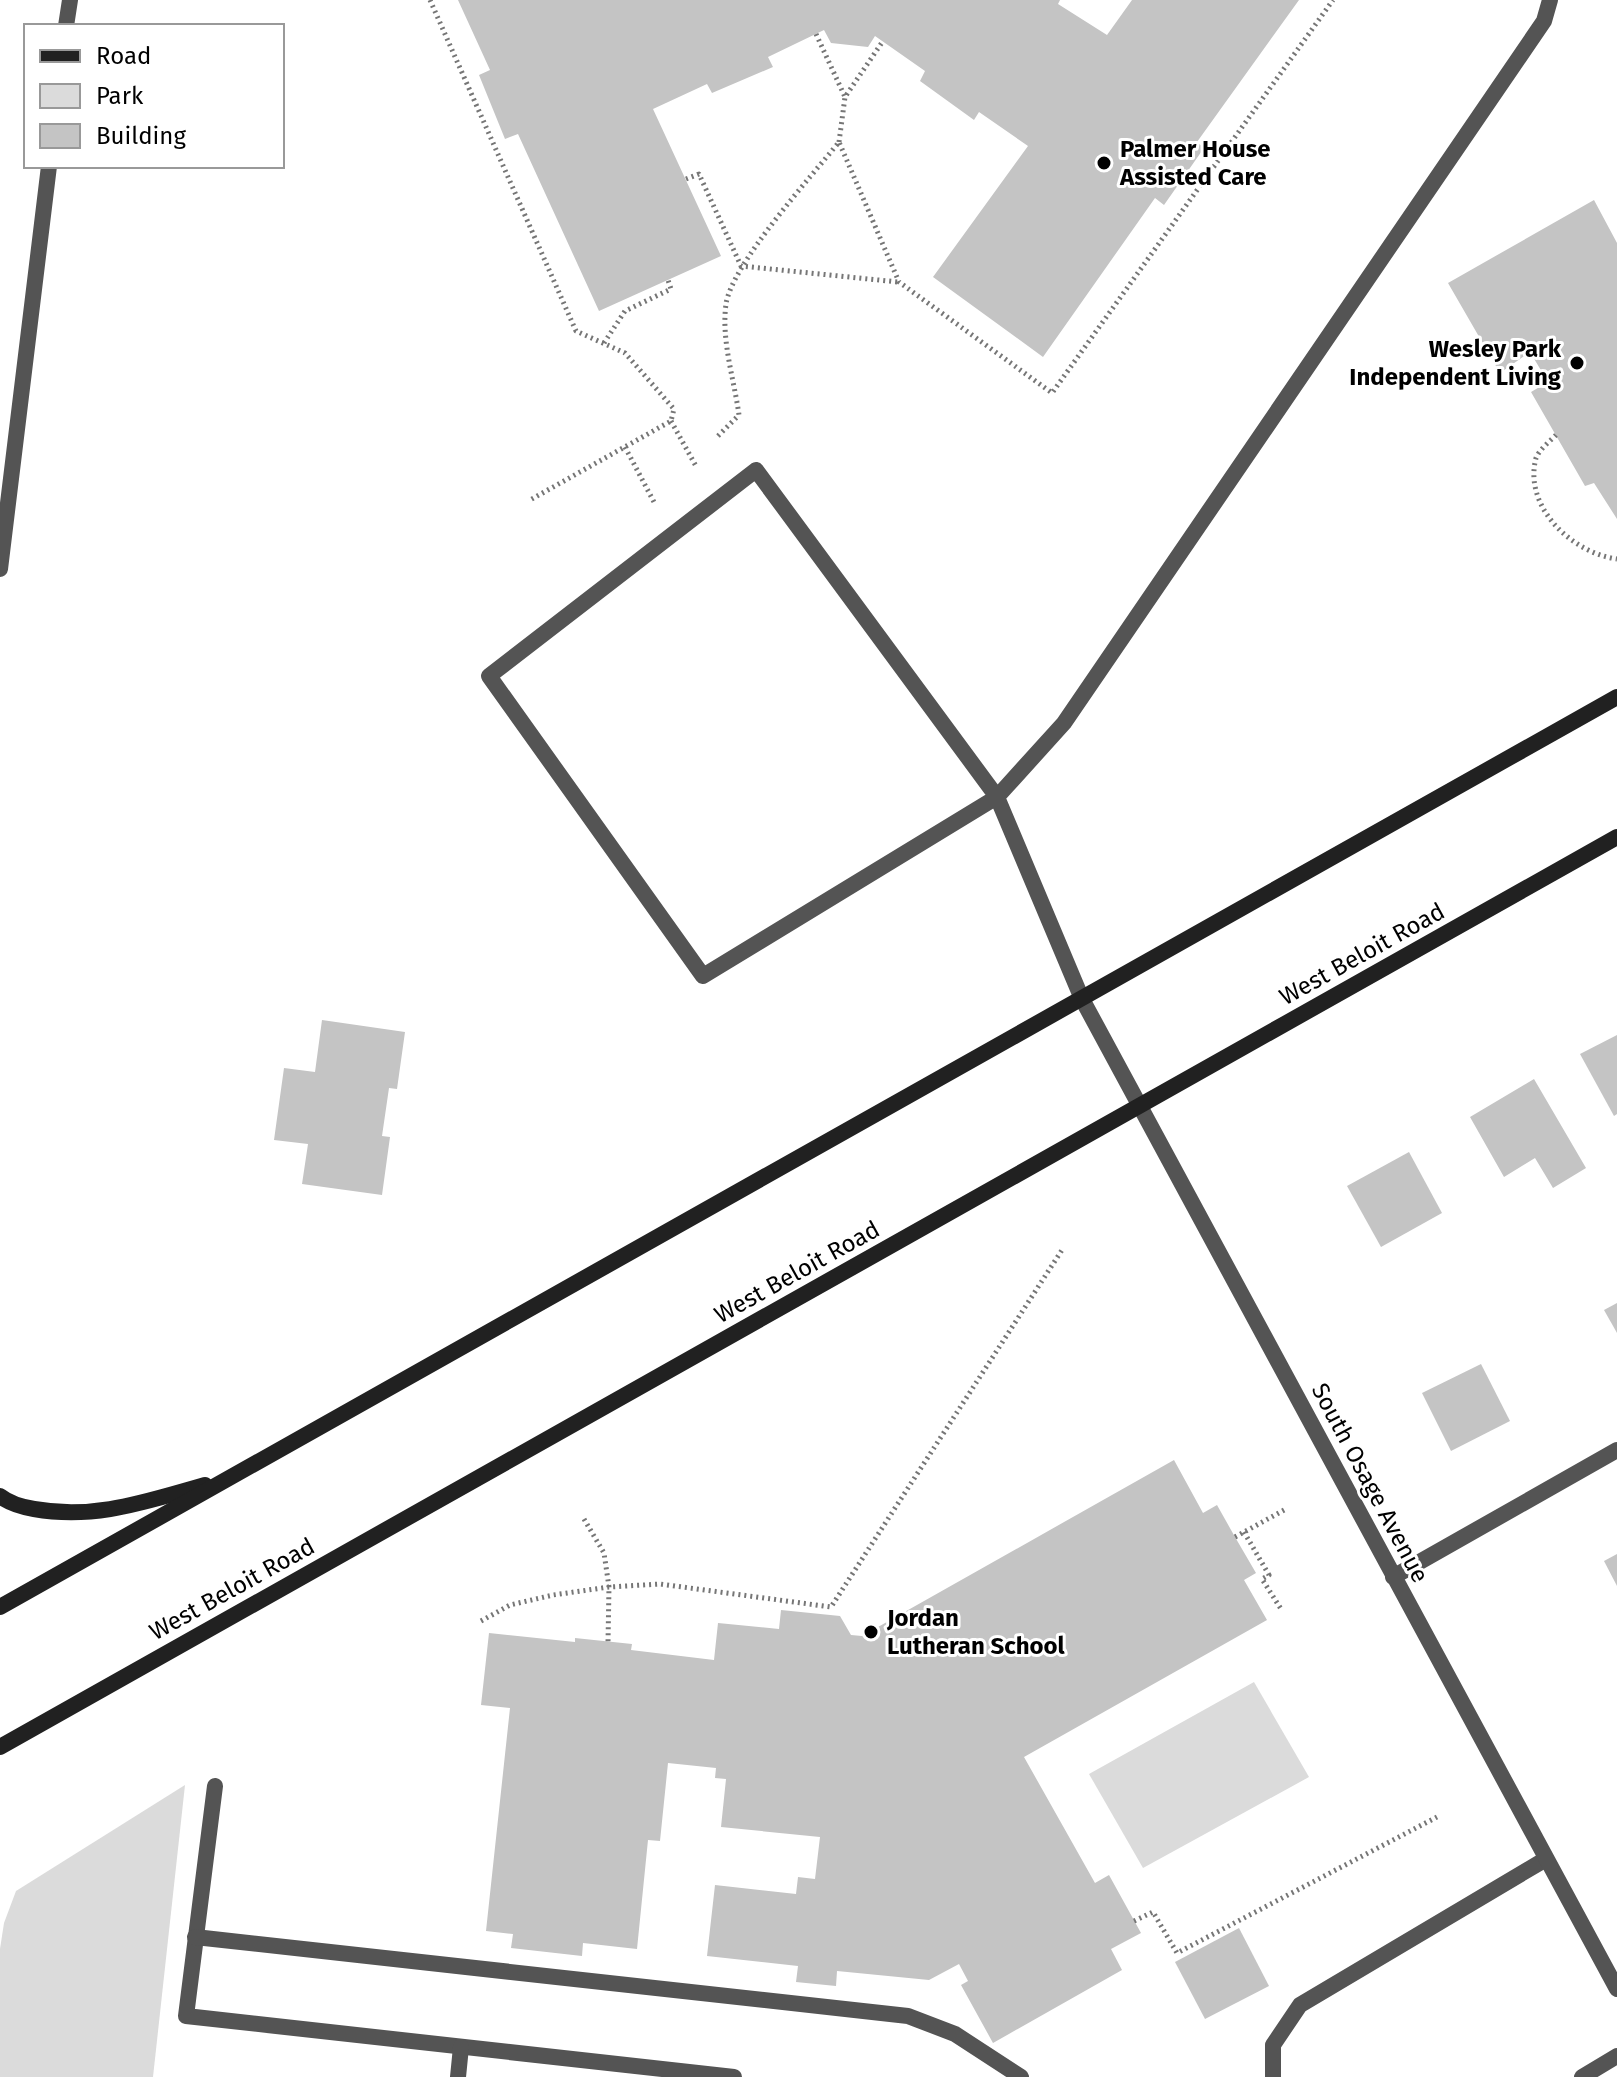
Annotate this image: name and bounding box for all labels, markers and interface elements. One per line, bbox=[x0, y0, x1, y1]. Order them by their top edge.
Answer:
legend bbox=[24, 24, 284, 168]
text: Road bbox=[96, 42, 151, 70]
text: Park bbox=[96, 82, 144, 110]
text: Building bbox=[96, 122, 186, 150]
place label: Palmer House Assisted Care bbox=[1119, 135, 1271, 191]
marker: Palmer House Assisted Care bbox=[1095, 154, 1113, 172]
place label: Wesley Park Independent Living bbox=[1349, 335, 1562, 391]
marker: Wesley Park Independent Living bbox=[1568, 354, 1586, 372]
street label: West Beloit Road bbox=[1274, 897, 1450, 1011]
street label: West Beloit Road bbox=[709, 1215, 885, 1329]
street label: South Osage Avenue bbox=[1306, 1379, 1434, 1587]
street label: West Beloit Road bbox=[144, 1532, 320, 1646]
place label: Jordan Lutheran School bbox=[886, 1604, 1066, 1660]
marker: Jordan Lutheran School bbox=[862, 1623, 880, 1641]

